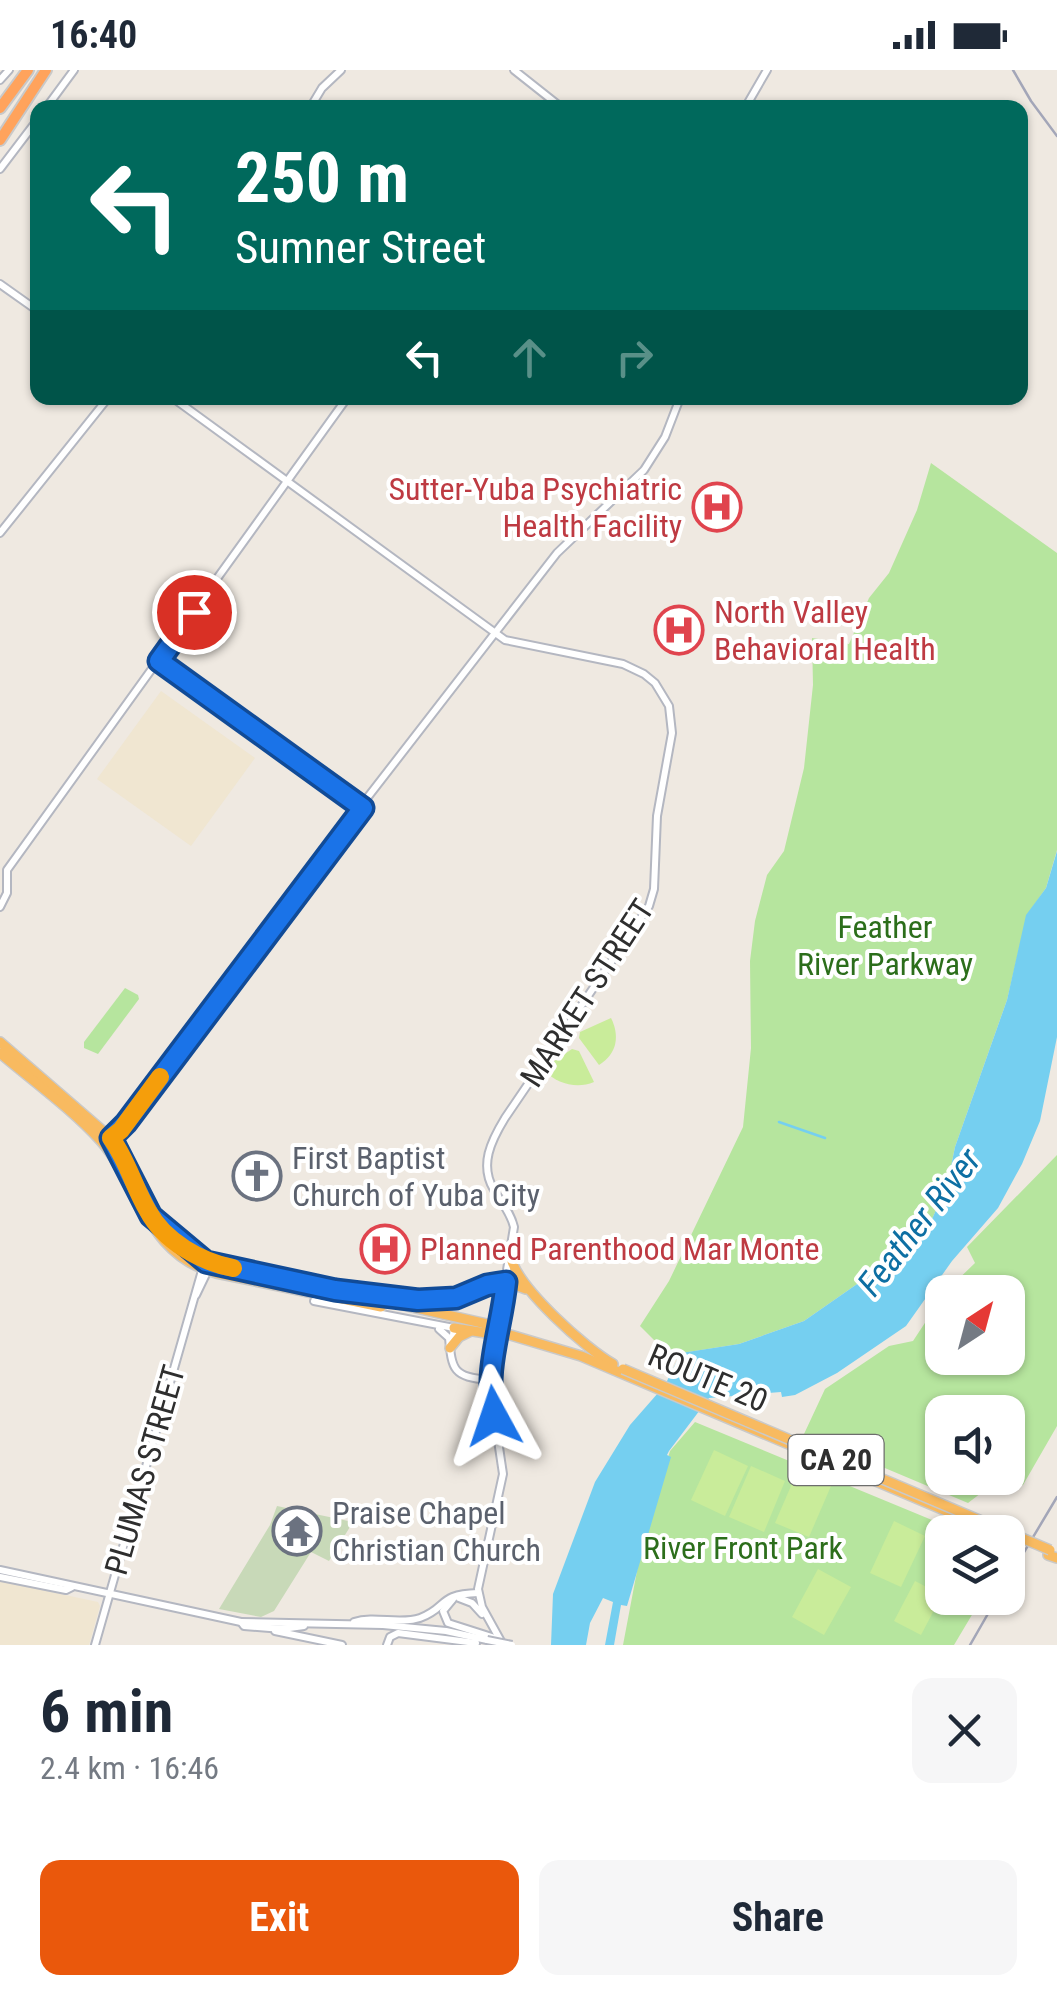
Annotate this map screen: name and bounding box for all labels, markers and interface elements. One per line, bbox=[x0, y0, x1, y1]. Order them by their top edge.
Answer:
text: 16:40 bbox=[50, 13, 137, 57]
text: 250 m bbox=[235, 137, 409, 219]
icon: left bbox=[70, 140, 200, 270]
text: Sumner Street bbox=[235, 221, 486, 274]
icon: left bbox=[397, 330, 452, 385]
icon: ahead bbox=[502, 330, 557, 385]
icon: right bbox=[607, 330, 662, 385]
place label: Sutter-Yuba Psychiatric Health Facility bbox=[389, 470, 682, 545]
hospital icon: Sutter-Yuba Psychiatric Health Facility bbox=[691, 481, 743, 533]
pin bbox=[152, 570, 237, 655]
icon: arrive bbox=[167, 585, 222, 640]
place label: North Valley Behavioral Health bbox=[714, 593, 936, 668]
hospital icon: North Valley Behavioral Health bbox=[653, 604, 705, 656]
street label: MARKET STREET bbox=[512, 892, 662, 1094]
park label: Feather River Parkway bbox=[797, 908, 973, 983]
place label: First Baptist Church of Yuba City bbox=[292, 1139, 540, 1214]
water label: Feather River bbox=[849, 1140, 990, 1304]
church icon: First Baptist Church of Yuba City bbox=[231, 1150, 283, 1202]
hospital icon: Planned Parenthood Mar Monte bbox=[359, 1223, 411, 1275]
place label: Planned Parenthood Mar Monte bbox=[420, 1230, 820, 1268]
north arrow bbox=[925, 1275, 1025, 1375]
map controls bbox=[925, 1275, 1025, 1615]
street label: ROUTE 20 bbox=[643, 1336, 773, 1420]
street label: PLUMAS STREET bbox=[97, 1361, 193, 1579]
position arrow bbox=[442, 1364, 546, 1468]
button: sound bbox=[925, 1395, 1025, 1495]
road number: CA 20 bbox=[788, 1435, 884, 1485]
place label: Praise Chapel Christian Church bbox=[332, 1494, 541, 1569]
temple icon: Praise Chapel Christian Church bbox=[271, 1505, 323, 1557]
button: layers bbox=[925, 1515, 1025, 1615]
park label: River Front Park bbox=[643, 1529, 843, 1567]
text: 6 min bbox=[40, 1676, 173, 1747]
button: close bbox=[912, 1678, 1017, 1783]
text: 2.4 km · 16:46 bbox=[40, 1749, 219, 1787]
button: Exit bbox=[40, 1860, 519, 1975]
button: Share bbox=[539, 1860, 1017, 1975]

